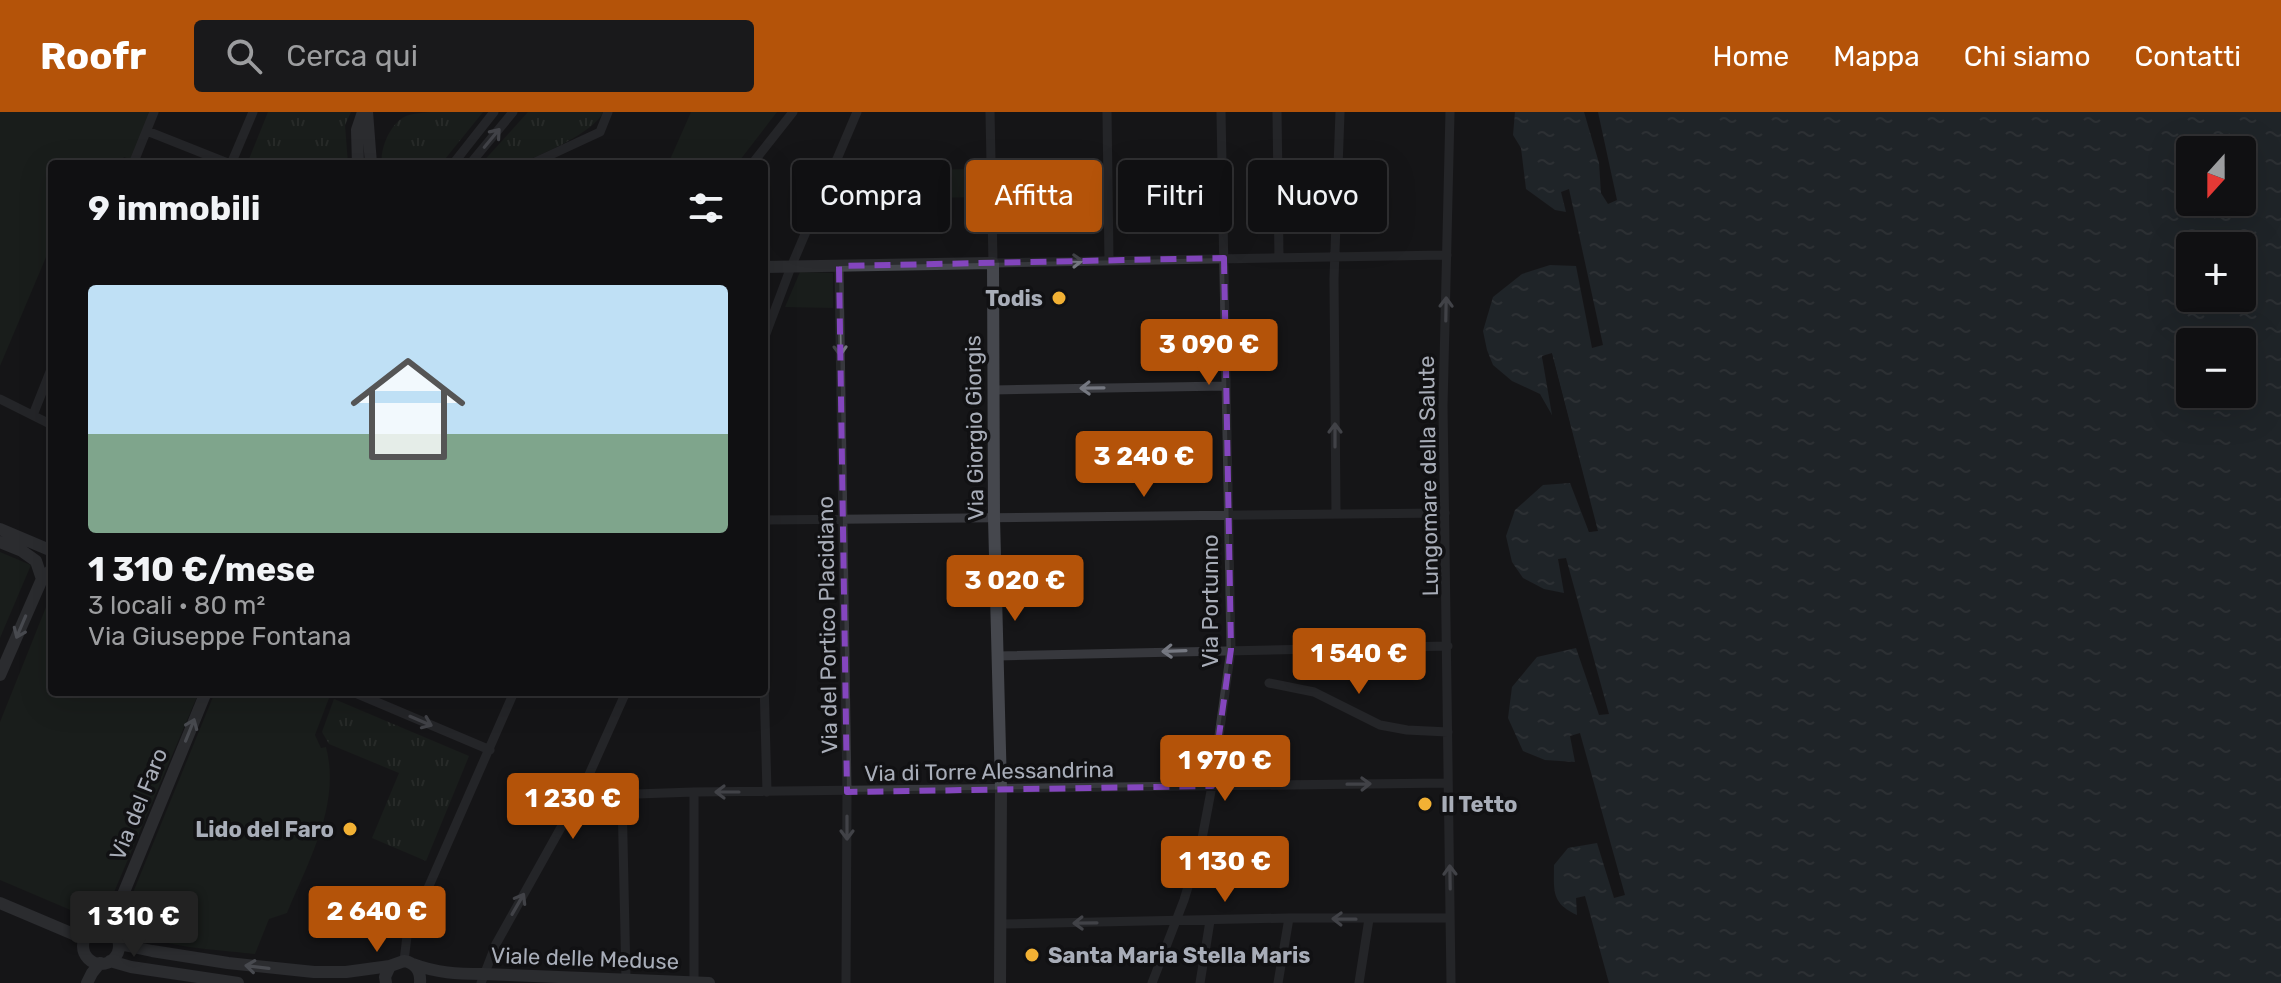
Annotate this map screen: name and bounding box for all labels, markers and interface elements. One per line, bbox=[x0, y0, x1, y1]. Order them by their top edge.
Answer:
search box bbox=[194, 20, 754, 92]
text: Roofr bbox=[40, 33, 146, 79]
icon: search bbox=[222, 34, 266, 78]
text: Cerca qui bbox=[286, 38, 418, 74]
text: Home bbox=[1713, 40, 1789, 73]
text: Mappa bbox=[1833, 40, 1920, 73]
text: Chi siamo bbox=[1964, 40, 2091, 73]
text: Contatti bbox=[2135, 40, 2241, 73]
one-way arrow bbox=[483, 128, 501, 149]
north arrow bbox=[2176, 136, 2256, 216]
map controls bbox=[2176, 136, 2256, 408]
chip: Compra bbox=[792, 160, 950, 232]
chip: Affitta bbox=[966, 160, 1102, 232]
chip: Filtri bbox=[1118, 160, 1232, 232]
chip: Nuovo bbox=[1248, 160, 1387, 232]
icon: filters bbox=[684, 186, 728, 230]
text: 9 immobili bbox=[88, 188, 260, 229]
button: + bbox=[2176, 232, 2256, 312]
one-way arrow bbox=[1057, 254, 1084, 269]
place label: Todis bbox=[985, 285, 1043, 312]
marker: Todis bbox=[1050, 289, 1068, 307]
one-way arrow bbox=[1438, 296, 1453, 323]
pin: 3 090 € bbox=[1135, 319, 1283, 387]
button: − bbox=[2176, 328, 2256, 408]
text: 3 090 € bbox=[1159, 329, 1259, 360]
one-way arrow bbox=[833, 330, 848, 357]
street label: Via Giorgio Giorgis bbox=[959, 335, 990, 521]
icon: home bbox=[336, 337, 480, 481]
street label: Lungomare della Salute bbox=[1413, 355, 1444, 597]
one-way arrow bbox=[1079, 381, 1106, 396]
one-way arrow bbox=[1327, 422, 1343, 449]
pin: 3 240 € bbox=[1070, 431, 1218, 499]
text: 3 240 € bbox=[1094, 441, 1194, 472]
street label: Via del Portico Placidiano bbox=[812, 496, 843, 754]
street label: Via Portunno bbox=[1197, 534, 1224, 668]
text: 1 310 €/mese bbox=[88, 549, 315, 590]
pin: 3 020 € bbox=[941, 555, 1089, 623]
text: 3 020 € bbox=[965, 565, 1065, 596]
text: 3 locali · 80 m² bbox=[88, 590, 265, 621]
one-way arrow bbox=[13, 615, 28, 639]
text: Via Giuseppe Fontana bbox=[88, 621, 351, 652]
pin: 1 540 € bbox=[1285, 628, 1433, 696]
text: 1 540 € bbox=[1311, 638, 1407, 669]
one-way arrow bbox=[1161, 643, 1188, 658]
one-way arrow bbox=[408, 714, 433, 729]
one-way arrow bbox=[184, 718, 199, 742]
pin: 1 970 € bbox=[1151, 735, 1299, 803]
street label: Via del Faro bbox=[104, 744, 173, 864]
text: 1 970 € bbox=[1178, 745, 1272, 776]
street label: Via di Torre Alessandrina bbox=[864, 756, 1114, 787]
pin: 1 230 € bbox=[499, 773, 647, 841]
one-way arrow bbox=[1345, 776, 1372, 792]
text: 1 230 € bbox=[525, 783, 621, 814]
one-way arrow bbox=[714, 784, 741, 800]
place label: Il Tetto bbox=[1441, 791, 1518, 818]
marker: Il Tetto bbox=[1416, 795, 1434, 813]
one-way arrow bbox=[839, 814, 855, 841]
place label: Lido del Faro bbox=[195, 816, 334, 843]
marker: Lido del Faro bbox=[341, 820, 359, 838]
pin: 1 130 € bbox=[1151, 836, 1299, 904]
text: 1 130 € bbox=[1179, 846, 1271, 877]
one-way arrow bbox=[1442, 864, 1458, 891]
pin: 2 640 € bbox=[303, 886, 451, 954]
pin: 1 310 € bbox=[60, 891, 208, 959]
one-way arrow bbox=[510, 893, 526, 916]
text: 2 640 € bbox=[327, 896, 427, 927]
text: 1 310 € bbox=[88, 901, 180, 932]
one-way arrow bbox=[1331, 911, 1358, 927]
one-way arrow bbox=[1072, 915, 1099, 930]
street label: Viale delle Meduse bbox=[490, 942, 680, 975]
place label: Santa Maria Stella Maris bbox=[1048, 942, 1311, 969]
marker: Santa Maria Stella Maris bbox=[1023, 946, 1041, 964]
one-way arrow bbox=[244, 959, 271, 974]

